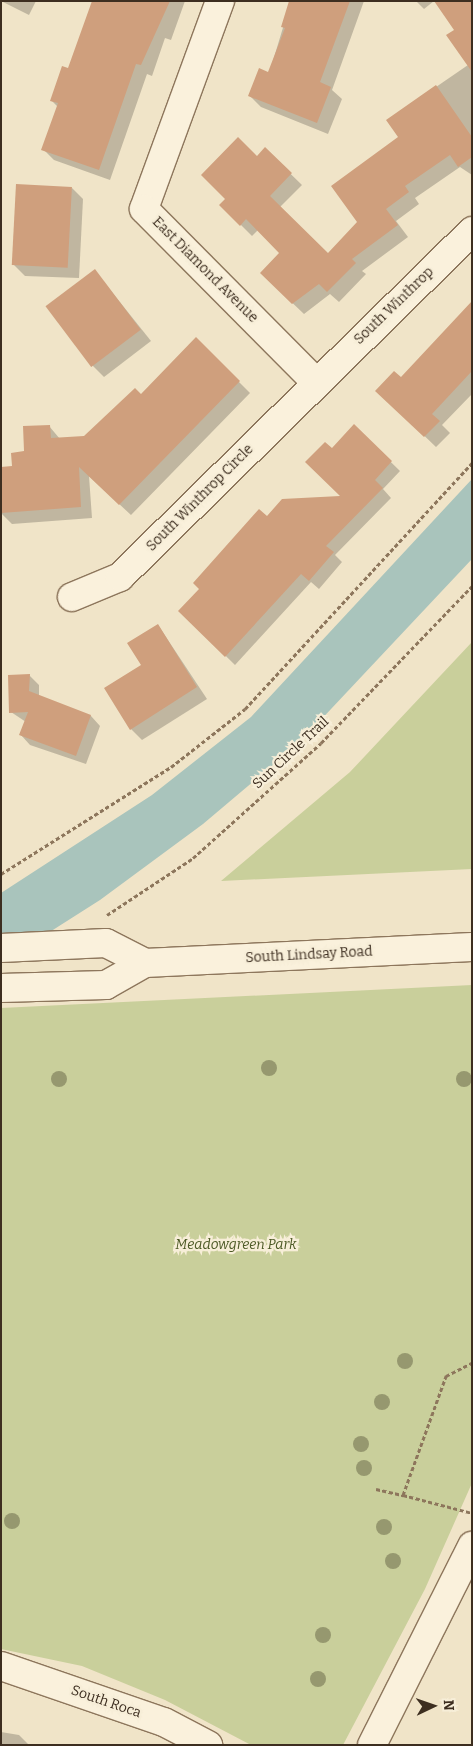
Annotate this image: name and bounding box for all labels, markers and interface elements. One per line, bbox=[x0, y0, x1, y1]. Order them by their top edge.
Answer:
street label: East Diamond Avenue bbox=[149, 214, 261, 326]
street label: South Winthrop bbox=[351, 264, 437, 348]
street label: South Winthrop Circle bbox=[143, 441, 257, 555]
street label: Sun Circle Trail bbox=[249, 713, 333, 793]
street label: South Lindsay Road bbox=[245, 943, 373, 967]
park label: Meadowgreen Park bbox=[175, 1237, 297, 1253]
north arrow bbox=[408, 1681, 458, 1731]
street label: South Roca bbox=[69, 1682, 143, 1722]
text: N bbox=[440, 1699, 457, 1711]

